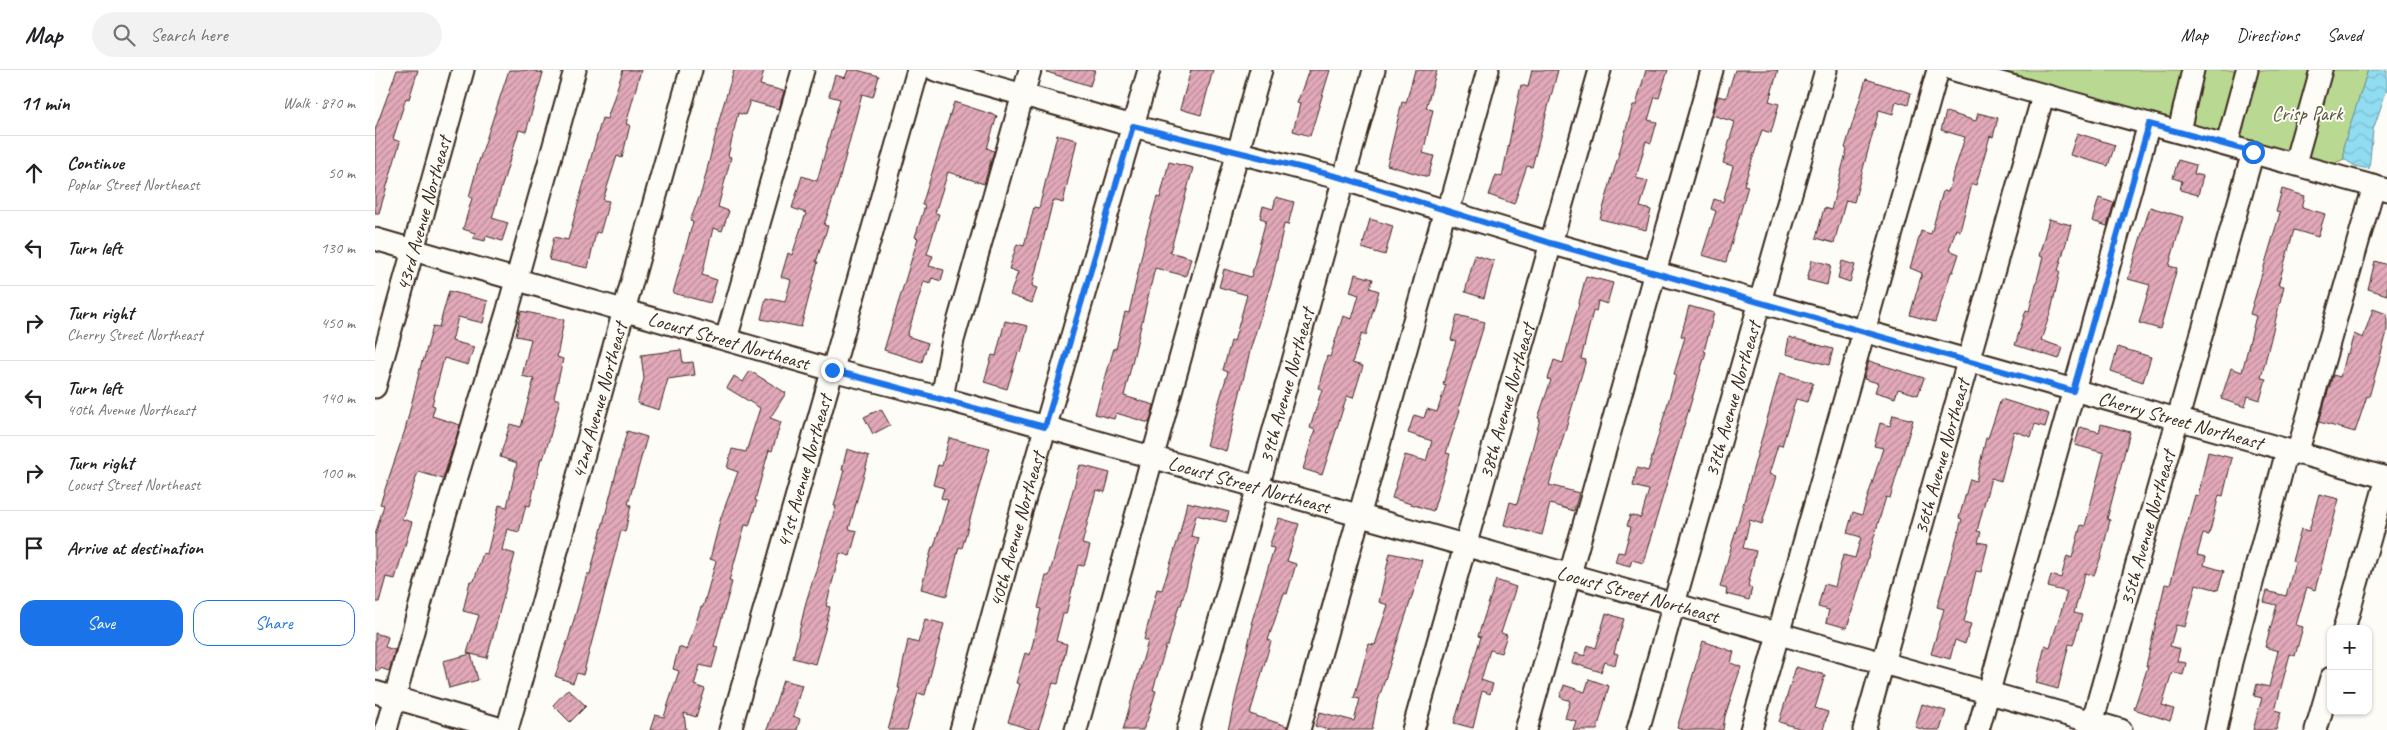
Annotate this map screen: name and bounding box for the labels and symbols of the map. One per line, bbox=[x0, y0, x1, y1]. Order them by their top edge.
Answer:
park label: Crisp Park bbox=[2272, 101, 2344, 126]
street label: 43rd Avenue Northeast bbox=[390, 130, 457, 294]
route start bbox=[2242, 141, 2265, 164]
street label: 39th Avenue Northeast bbox=[1253, 302, 1321, 466]
street label: Locust Street Northeast bbox=[645, 305, 815, 376]
street label: 42nd Avenue Northeast bbox=[565, 316, 633, 481]
street label: 37th Avenue Northeast bbox=[1698, 316, 1767, 479]
street label: 38th Avenue Northeast bbox=[1472, 317, 1541, 481]
route end bbox=[821, 359, 844, 382]
street label: 36th Avenue Northeast bbox=[1907, 373, 1976, 537]
street label: Cherry Street Northeast bbox=[2096, 385, 2269, 456]
street label: 41st Avenue Northeast bbox=[770, 389, 838, 550]
street label: 35th Avenue Northeast bbox=[2113, 444, 2182, 608]
street label: 40th Avenue Northeast bbox=[983, 446, 1051, 610]
street label: Locust Street Northeast bbox=[1165, 450, 1335, 520]
street label: Locust Street Northeast bbox=[1554, 559, 1724, 629]

